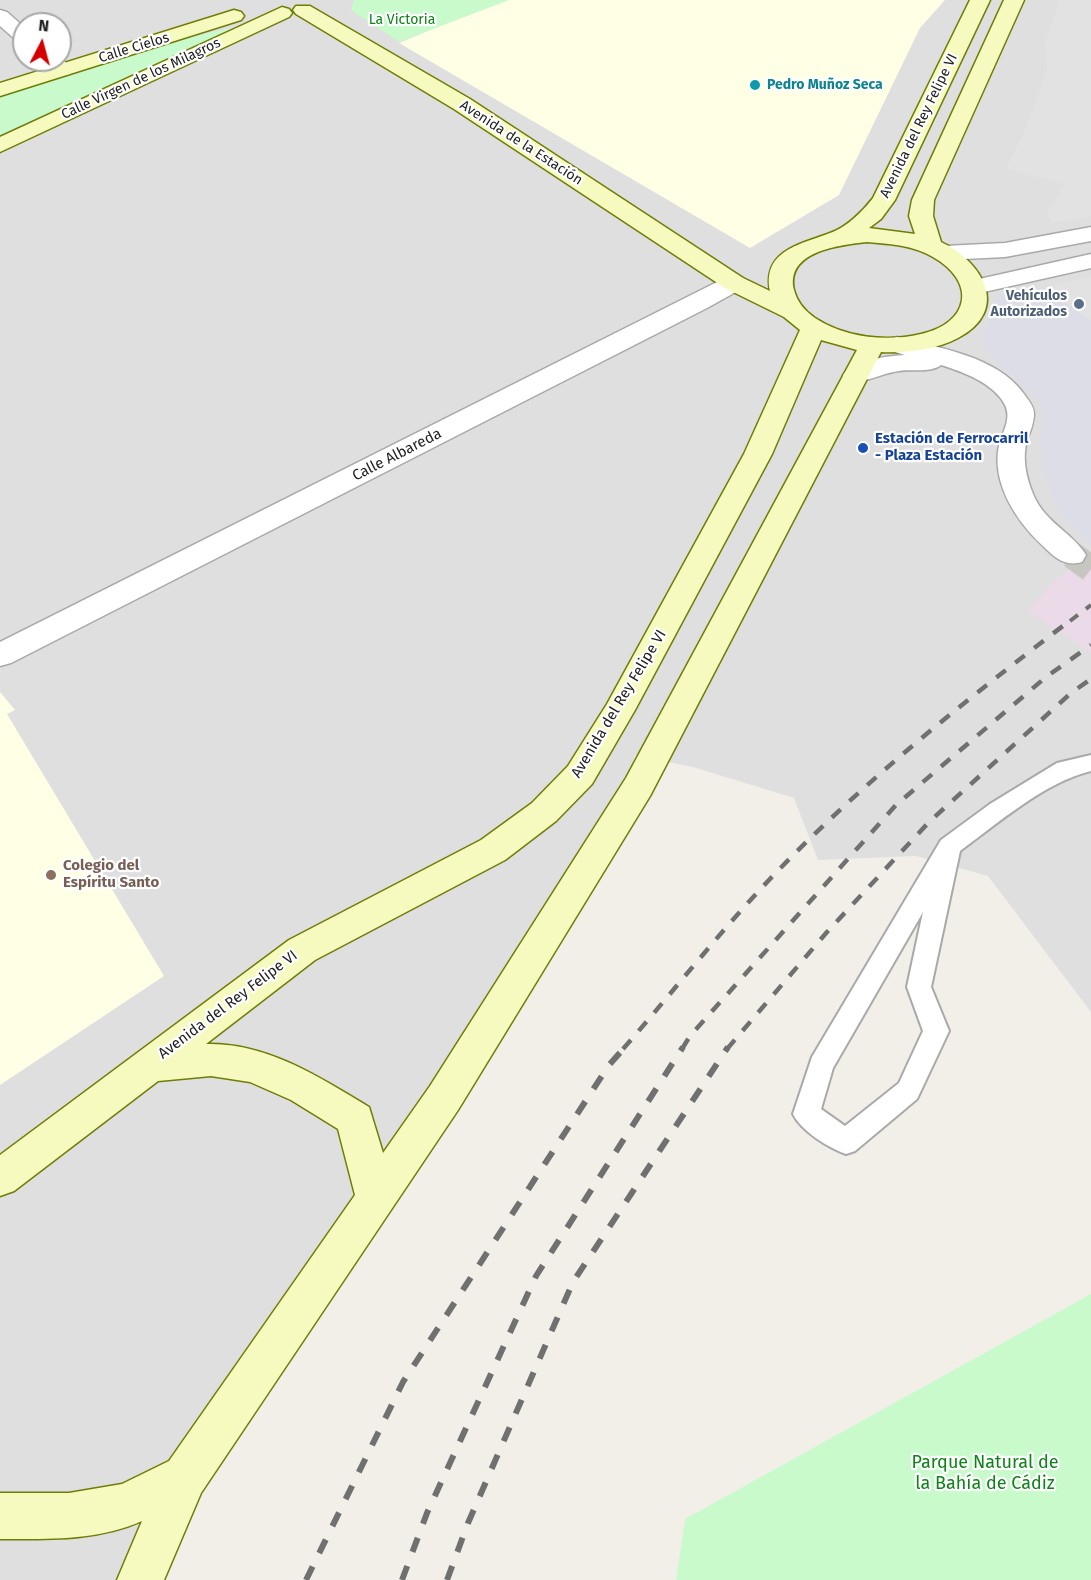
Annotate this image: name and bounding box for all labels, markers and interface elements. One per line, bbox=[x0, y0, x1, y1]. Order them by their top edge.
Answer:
north arrow bbox=[12, 12, 72, 72]
park label: La Victoria bbox=[369, 12, 435, 28]
text: N bbox=[37, 16, 50, 36]
street label: Calle Cielos bbox=[97, 29, 171, 67]
street label: Calle Virgen de los Milagros bbox=[59, 35, 223, 123]
street label: Avenida del Rey Felipe VI bbox=[877, 51, 961, 201]
place label: Pedro Muñoz Seca bbox=[767, 77, 883, 93]
marker: Pedro Muñoz Seca bbox=[748, 78, 762, 92]
street label: Avenida de la Estación bbox=[456, 97, 586, 189]
place label: Vehículos Autorizados bbox=[991, 288, 1067, 320]
marker: Vehículos Autorizados bbox=[1072, 297, 1086, 311]
street label: Calle Albareda bbox=[349, 425, 445, 485]
place label: Estación de Ferrocarril - Plaza Estación bbox=[875, 430, 1028, 465]
marker: Estación de Ferrocarril - Plaza Estación bbox=[856, 441, 870, 455]
street label: Avenida del Rey Felipe VI bbox=[568, 627, 670, 781]
place label: Colegio del Espíritu Santo bbox=[63, 857, 159, 892]
marker: Colegio del Espíritu Santo bbox=[44, 868, 58, 882]
street label: Avenida del Rey Felipe VI bbox=[155, 947, 301, 1063]
park label: Parque Natural de la Bahía de Cádiz bbox=[911, 1452, 1059, 1494]

